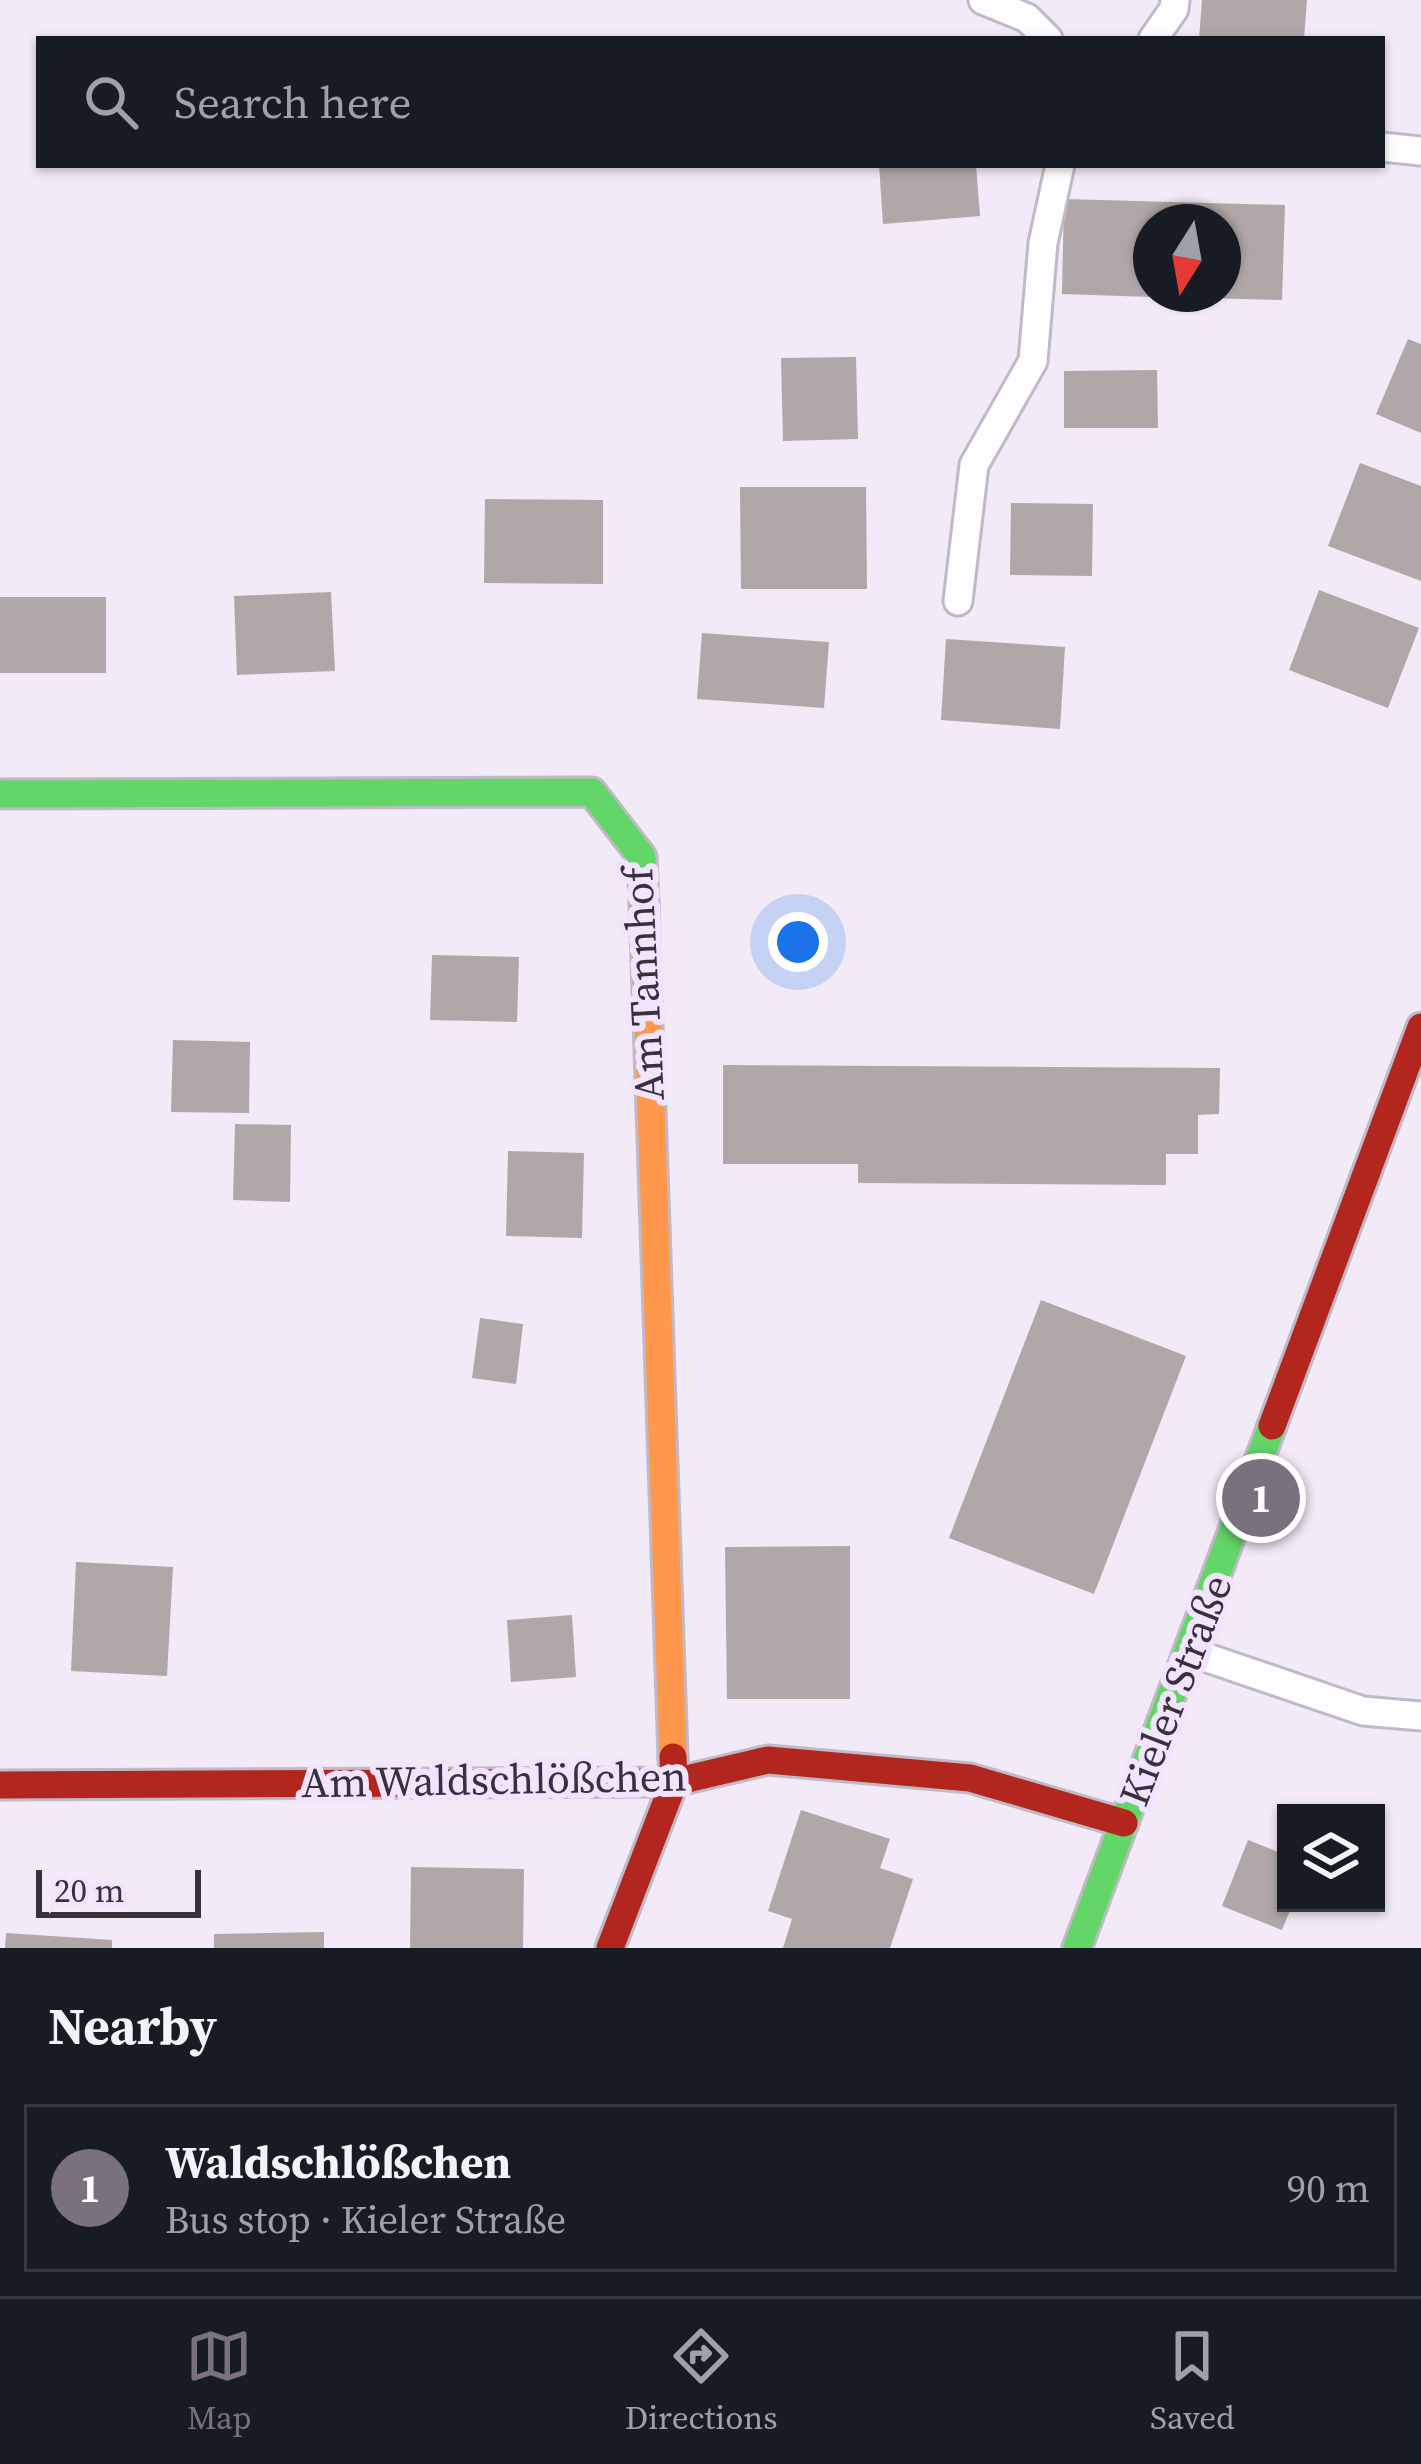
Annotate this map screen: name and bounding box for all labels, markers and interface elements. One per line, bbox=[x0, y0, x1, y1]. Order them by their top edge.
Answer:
search box bbox=[36, 36, 1385, 168]
icon: search bbox=[78, 69, 144, 135]
text: Search here bbox=[174, 71, 411, 133]
north arrow bbox=[1133, 204, 1241, 312]
street label: Am Tannhof bbox=[608, 863, 678, 1102]
your location bbox=[768, 912, 828, 972]
pin: 1 bbox=[1222, 1453, 1300, 1543]
street label: Kieler Straße bbox=[1104, 1566, 1246, 1814]
street label: Am Waldschlößchen bbox=[301, 1747, 687, 1811]
map controls bbox=[1277, 1804, 1385, 1912]
button: layers bbox=[1277, 1804, 1385, 1912]
scale bar bbox=[36, 1864, 201, 1917]
text: 20 m bbox=[54, 1868, 124, 1913]
text: Nearby bbox=[48, 1991, 217, 2061]
text: Waldschlößchen bbox=[165, 2131, 511, 2193]
text: 1 bbox=[79, 2162, 101, 2215]
text: 90 m bbox=[1287, 2162, 1370, 2215]
text: Bus stop · Kieler Straße bbox=[165, 2193, 566, 2246]
tab: Map bbox=[186, 2323, 252, 2440]
tab: Directions bbox=[625, 2323, 778, 2440]
tab: Saved bbox=[1150, 2323, 1235, 2440]

